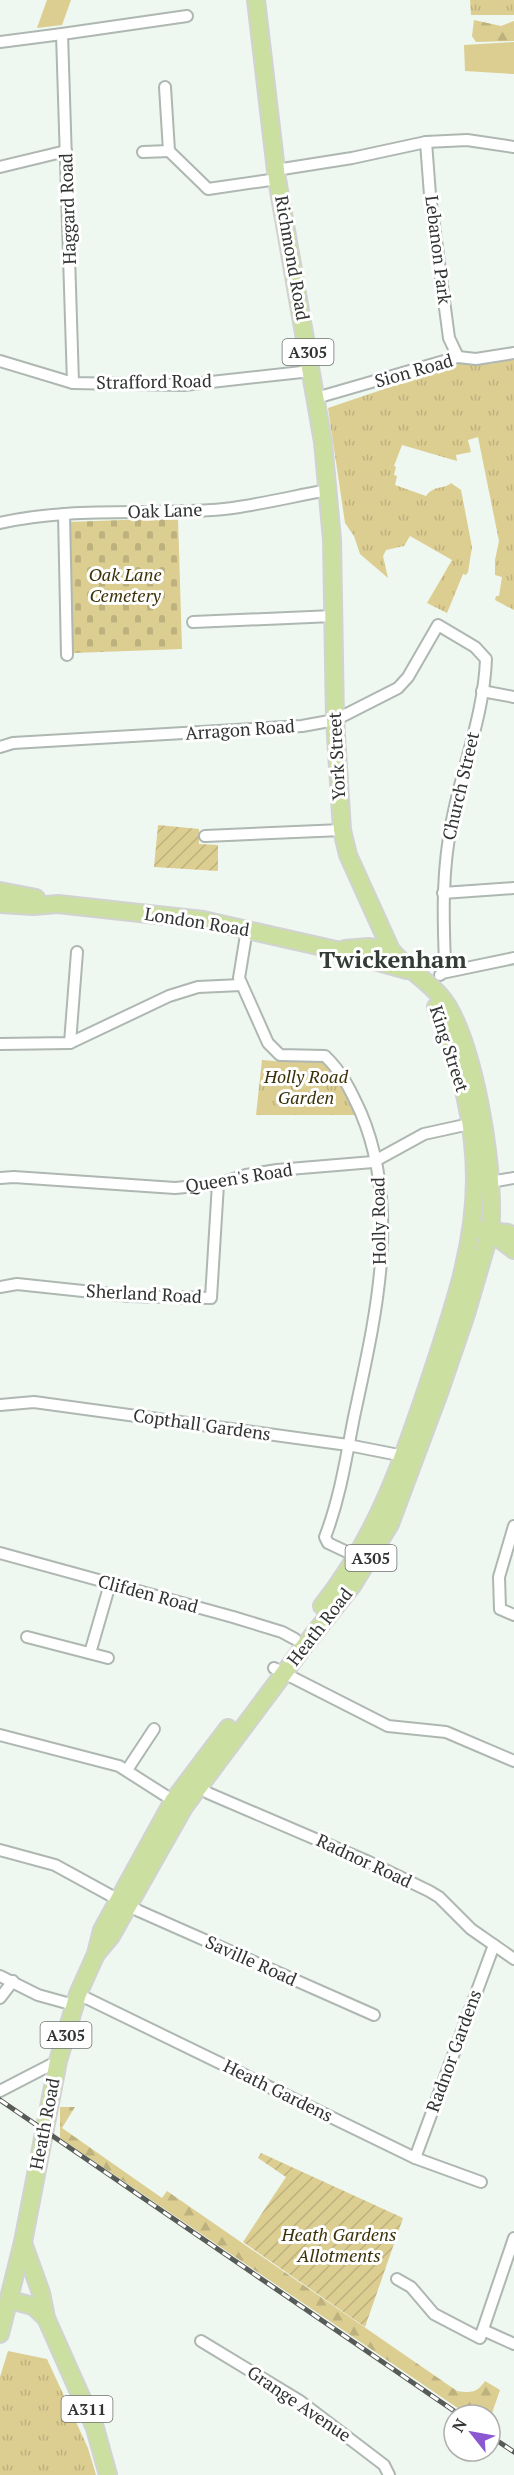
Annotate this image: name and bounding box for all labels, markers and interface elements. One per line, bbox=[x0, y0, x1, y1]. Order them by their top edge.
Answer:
street label: Haggard Road bbox=[53, 153, 81, 265]
street label: Richmond Road bbox=[270, 193, 316, 322]
street label: Lebanon Park bbox=[420, 194, 458, 306]
road number: A305 bbox=[282, 339, 334, 365]
street label: Sion Road bbox=[372, 347, 456, 393]
street label: Strafford Road bbox=[96, 368, 212, 394]
street label: Oak Lane bbox=[127, 497, 203, 523]
park label: Oak Lane Cemetery bbox=[88, 562, 162, 607]
street label: York Street bbox=[322, 711, 350, 801]
street label: Arragon Road bbox=[184, 713, 296, 745]
street label: Church Street bbox=[436, 729, 484, 842]
street label: London Road bbox=[143, 901, 251, 941]
district label: Twickenham bbox=[319, 943, 467, 975]
street label: King Street bbox=[425, 1002, 475, 1095]
park label: Holly Road Garden bbox=[263, 1064, 348, 1109]
street label: Queen's Road bbox=[184, 1157, 294, 1197]
street label: Holly Road bbox=[365, 1177, 391, 1265]
street label: Sherland Road bbox=[86, 1278, 203, 1308]
street label: Copthall Gardens bbox=[132, 1402, 272, 1446]
road number: A305 bbox=[346, 1545, 397, 1571]
street label: Clifden Road bbox=[95, 1568, 201, 1618]
street label: Heath Road bbox=[281, 1582, 357, 1670]
street label: Radnor Road bbox=[313, 1828, 416, 1893]
street label: Saville Road bbox=[202, 1929, 301, 1991]
street label: Radnor Gardens bbox=[420, 1986, 486, 2115]
road number: A305 bbox=[40, 2022, 92, 2048]
street label: Heath Gardens bbox=[220, 2053, 337, 2127]
street label: Heath Road bbox=[23, 2076, 65, 2172]
park label: Heath Gardens Allotments bbox=[280, 2222, 397, 2267]
street label: Grange Avenue bbox=[243, 2360, 356, 2447]
road number: A311 bbox=[62, 2396, 112, 2422]
north arrow bbox=[442, 2403, 502, 2463]
text: N bbox=[447, 2414, 472, 2436]

